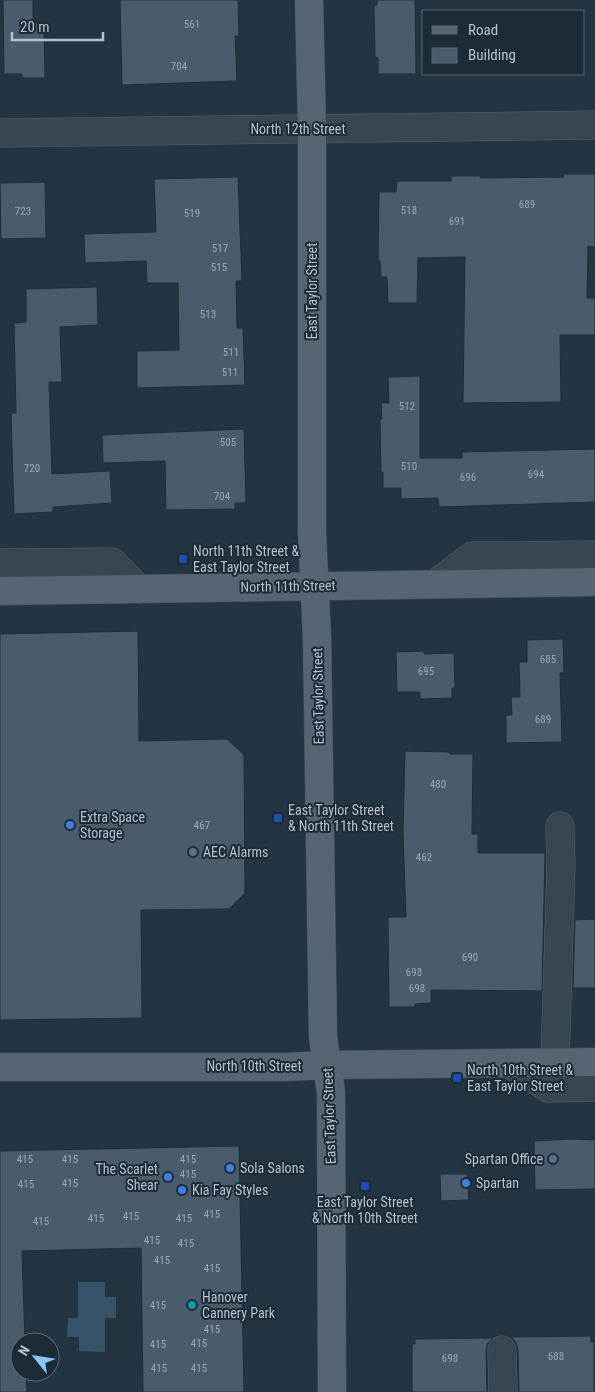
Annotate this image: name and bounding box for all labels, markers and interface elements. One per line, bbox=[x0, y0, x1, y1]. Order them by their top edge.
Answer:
scale bar bbox=[12, 10, 104, 42]
legend bbox=[422, 10, 585, 75]
text: 20 m bbox=[20, 18, 50, 36]
house number: 561 bbox=[184, 18, 200, 31]
text: Road bbox=[468, 21, 498, 39]
text: Building bbox=[468, 46, 516, 64]
house number: 704 bbox=[171, 60, 188, 73]
street label: North 12th Street bbox=[250, 121, 346, 137]
house number: 689 bbox=[519, 198, 535, 211]
house number: 518 bbox=[401, 204, 417, 217]
house number: 723 bbox=[15, 205, 31, 218]
house number: 519 bbox=[184, 207, 200, 220]
house number: 691 bbox=[449, 215, 465, 228]
house number: 517 bbox=[212, 242, 228, 255]
street label: East Taylor Street bbox=[304, 243, 320, 339]
house number: 515 bbox=[211, 261, 227, 274]
house number: 513 bbox=[200, 308, 216, 321]
house number: 511 bbox=[223, 346, 239, 359]
house number: 511 bbox=[222, 366, 238, 379]
house number: 512 bbox=[399, 400, 415, 413]
house number: 505 bbox=[220, 436, 236, 449]
house number: 510 bbox=[401, 460, 417, 473]
house number: 720 bbox=[24, 462, 40, 475]
house number: 694 bbox=[528, 468, 545, 481]
house number: 696 bbox=[460, 471, 476, 484]
house number: 704 bbox=[214, 490, 231, 503]
place label: North 11th Street & East Taylor Street bbox=[193, 543, 299, 575]
marker: North 11th Street & East Taylor Street bbox=[177, 553, 189, 565]
street label: North 11th Street bbox=[240, 577, 336, 595]
street label: East Taylor Street bbox=[309, 648, 327, 744]
house number: 685 bbox=[540, 653, 556, 666]
house number: 695 bbox=[418, 665, 434, 678]
house number: 689 bbox=[535, 713, 551, 726]
house number: 480 bbox=[430, 778, 446, 791]
place label: East Taylor Street & North 11th Street bbox=[288, 802, 394, 834]
place label: Extra Space Storage bbox=[80, 809, 145, 841]
marker: East Taylor Street & North 11th Street bbox=[272, 812, 284, 824]
marker: Extra Space Storage bbox=[64, 819, 76, 831]
house number: 467 bbox=[194, 819, 210, 832]
place label: AEC Alarms bbox=[203, 844, 268, 860]
marker: AEC Alarms bbox=[187, 846, 199, 858]
house number: 462 bbox=[416, 851, 432, 864]
house number: 690 bbox=[462, 951, 478, 964]
house number: 698 bbox=[406, 966, 422, 979]
house number: 698 bbox=[409, 982, 425, 995]
street label: North 10th Street bbox=[206, 1058, 302, 1074]
place label: North 10th Street & East Taylor Street bbox=[467, 1062, 573, 1094]
street label: East Taylor Street bbox=[319, 1067, 339, 1165]
marker: North 10th Street & East Taylor Street bbox=[451, 1072, 463, 1084]
place label: Spartan Office bbox=[465, 1151, 543, 1167]
house number: 415 bbox=[17, 1153, 33, 1166]
house number: 415 bbox=[62, 1153, 78, 1166]
house number: 415 bbox=[180, 1153, 196, 1166]
marker: Spartan Office bbox=[547, 1153, 559, 1165]
place label: Sola Salons bbox=[240, 1160, 305, 1176]
place label: The Scarlet Shear bbox=[96, 1161, 158, 1193]
marker: Sola Salons bbox=[224, 1162, 236, 1174]
house number: 415 bbox=[180, 1168, 196, 1181]
marker: The Scarlet Shear bbox=[162, 1171, 174, 1183]
place label: Spartan bbox=[476, 1175, 519, 1191]
house number: 415 bbox=[62, 1177, 78, 1190]
marker: Spartan bbox=[460, 1177, 472, 1189]
house number: 415 bbox=[18, 1178, 34, 1191]
marker: East Taylor Street & North 10th Street bbox=[359, 1180, 371, 1192]
place label: Kia Fay Styles bbox=[192, 1182, 268, 1198]
marker: Kia Fay Styles bbox=[176, 1184, 188, 1196]
place label: East Taylor Street & North 10th Street bbox=[312, 1194, 418, 1226]
house number: 415 bbox=[204, 1208, 220, 1221]
house number: 415 bbox=[123, 1210, 139, 1223]
house number: 415 bbox=[88, 1212, 104, 1225]
house number: 415 bbox=[176, 1212, 192, 1225]
house number: 415 bbox=[33, 1215, 49, 1228]
house number: 415 bbox=[144, 1234, 160, 1247]
house number: 415 bbox=[178, 1237, 194, 1250]
house number: 415 bbox=[154, 1254, 170, 1267]
house number: 415 bbox=[204, 1262, 220, 1275]
place label: Hanover Cannery Park bbox=[202, 1289, 276, 1321]
house number: 415 bbox=[150, 1299, 166, 1312]
marker: Hanover Cannery Park bbox=[186, 1299, 198, 1311]
house number: 415 bbox=[204, 1323, 220, 1336]
north arrow bbox=[10, 1332, 60, 1382]
house number: 415 bbox=[191, 1337, 207, 1350]
house number: 415 bbox=[150, 1338, 166, 1351]
text: N bbox=[15, 1343, 33, 1358]
house number: 688 bbox=[548, 1350, 564, 1363]
house number: 698 bbox=[442, 1352, 458, 1365]
house number: 415 bbox=[151, 1362, 167, 1375]
house number: 415 bbox=[191, 1362, 207, 1375]

